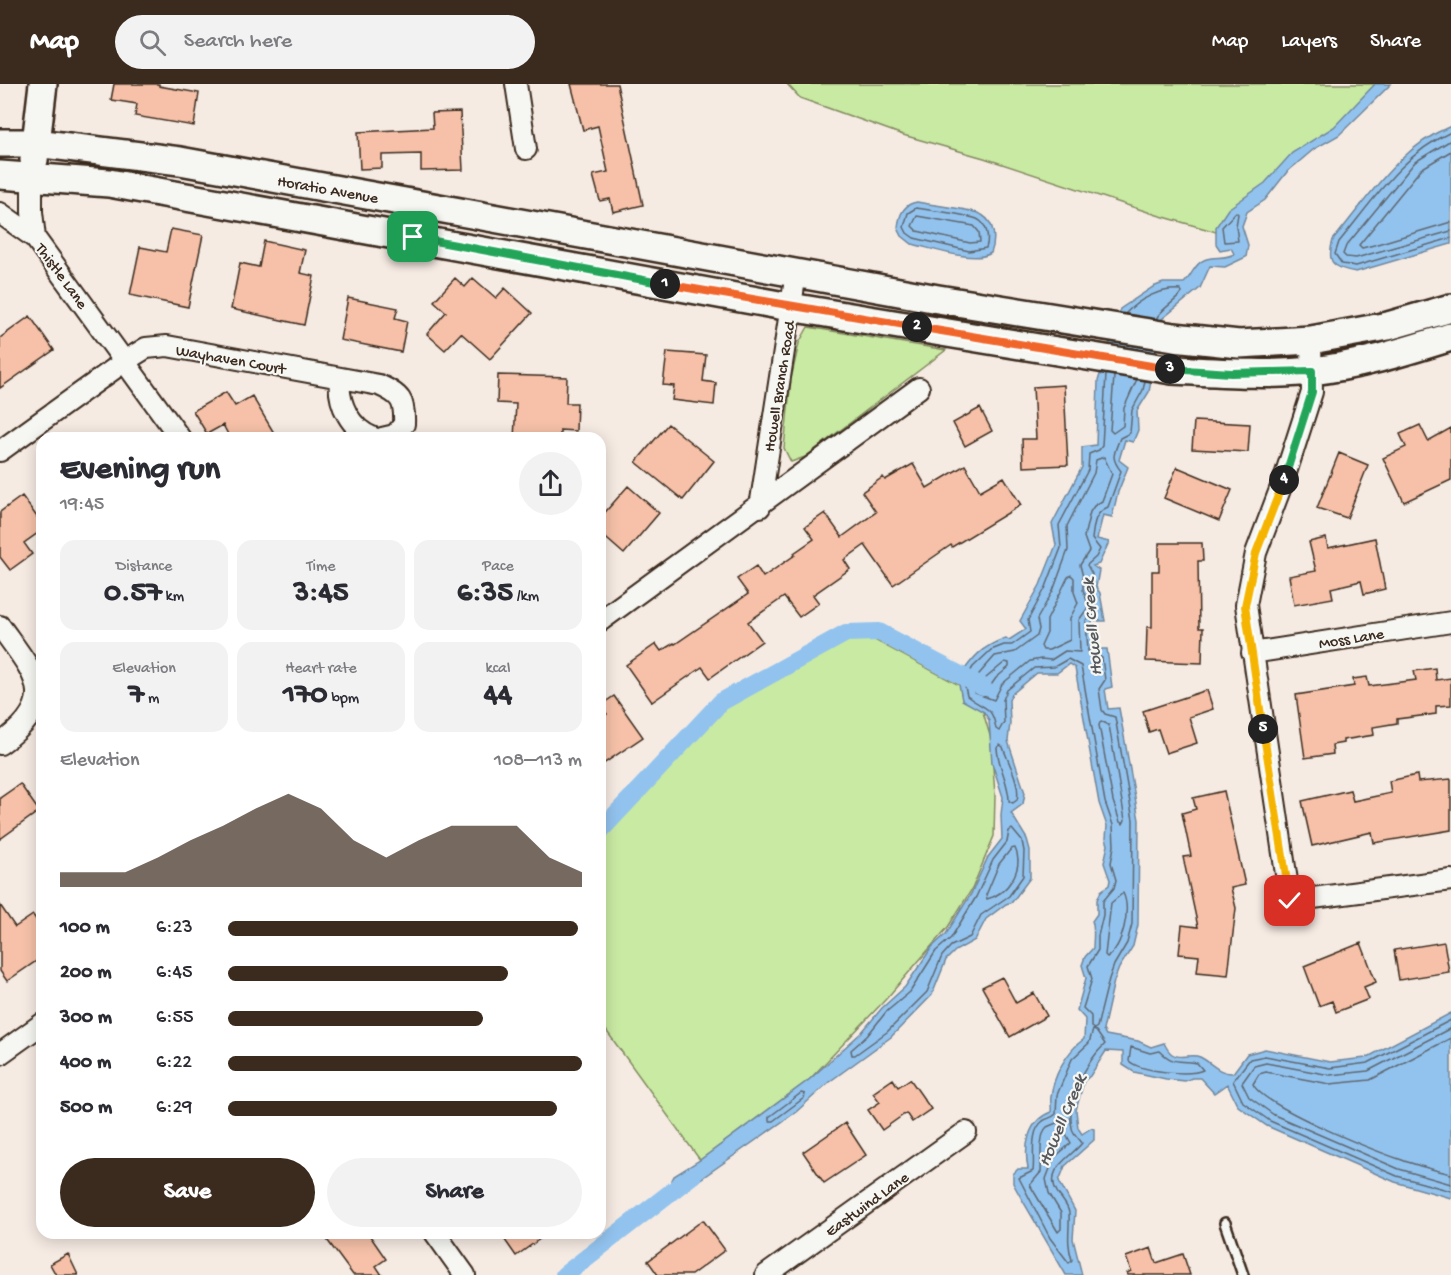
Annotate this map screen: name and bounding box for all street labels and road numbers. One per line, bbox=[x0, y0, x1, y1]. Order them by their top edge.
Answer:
street label: Horatio Avenue bbox=[275, 173, 380, 210]
street label: Thistle Lane bbox=[29, 240, 91, 314]
street label: Howell Branch Road bbox=[762, 318, 801, 453]
street label: Wayhaven Court bbox=[174, 342, 288, 381]
street label: Moss Lane bbox=[1318, 626, 1386, 655]
street label: Eastwind Lane bbox=[823, 1169, 914, 1242]

